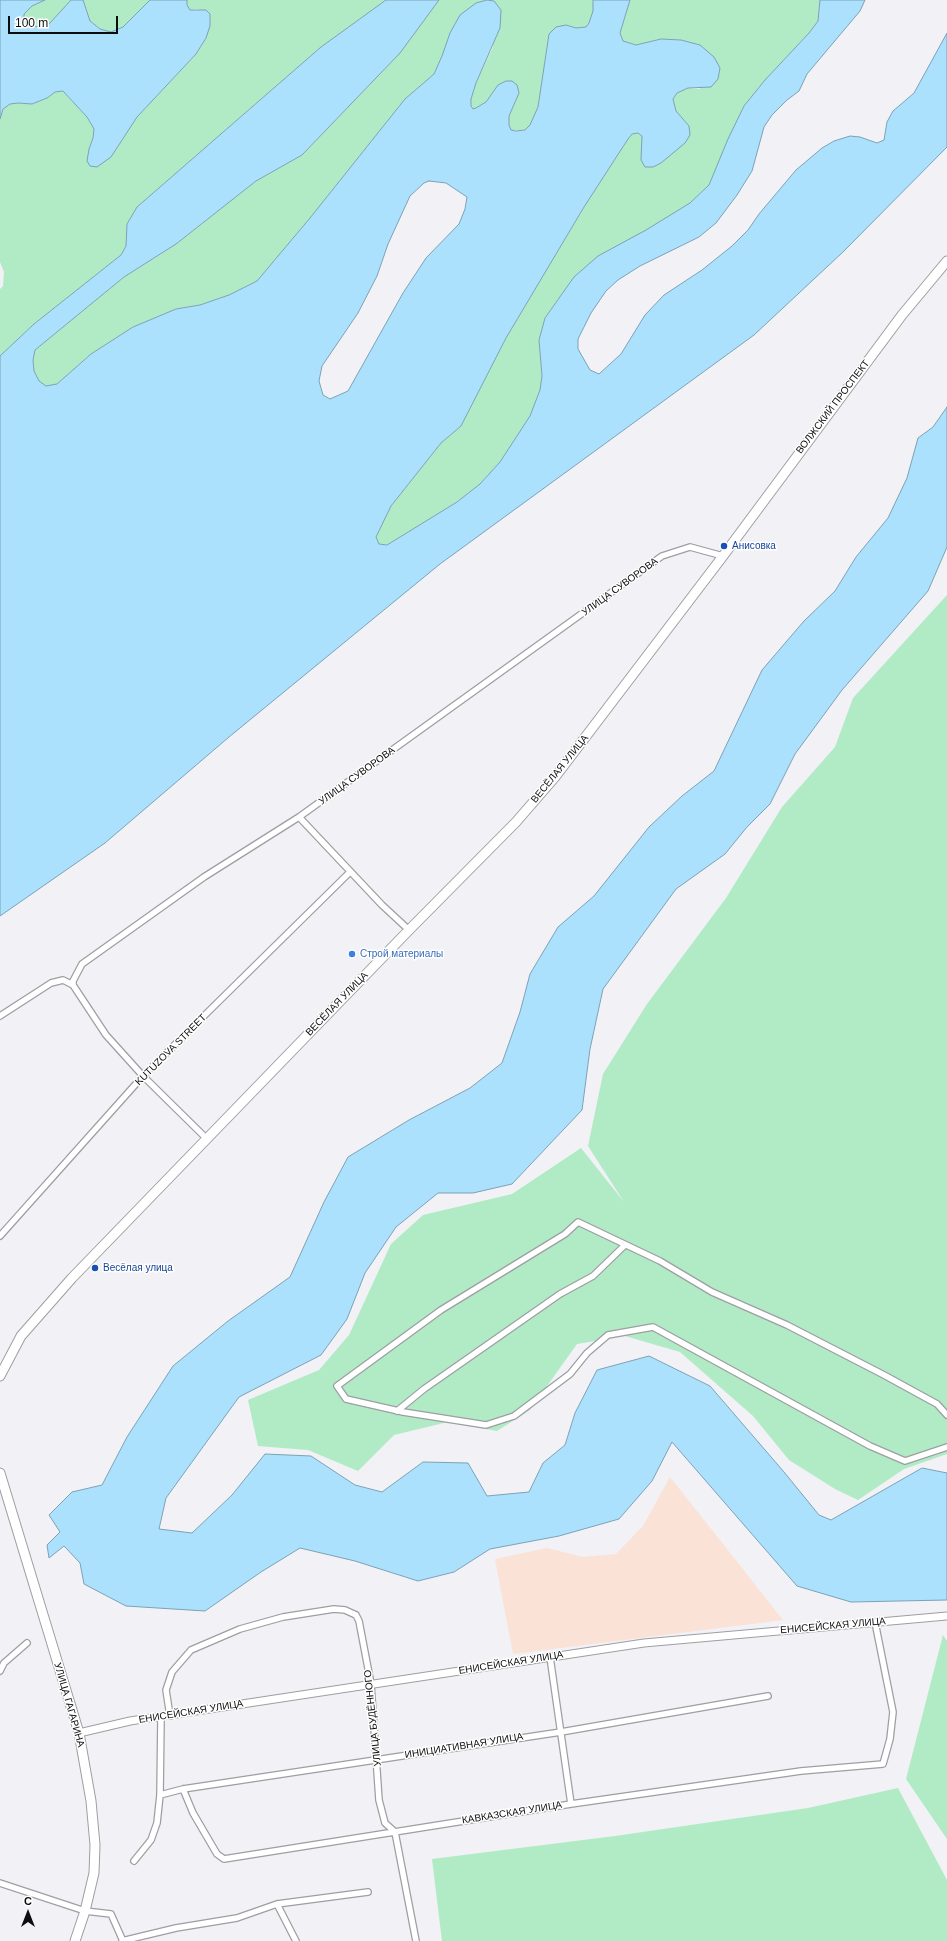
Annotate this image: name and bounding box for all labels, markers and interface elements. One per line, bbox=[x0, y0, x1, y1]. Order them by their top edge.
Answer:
scale bar bbox=[10, 8, 120, 34]
text: 100 m bbox=[15, 16, 48, 30]
street label: ВОЛЖСКИЙ ПРОСПЕКТ bbox=[794, 358, 872, 456]
place label: Анисовка bbox=[732, 540, 776, 552]
marker: Анисовка bbox=[719, 541, 729, 551]
street label: УЛИЦА СУВОРОВА bbox=[580, 555, 660, 619]
street label: ВЕСЁЛАЯ УЛИЦА bbox=[529, 732, 591, 806]
street label: УЛИЦА СУВОРОВА bbox=[317, 744, 397, 808]
place label: Строй материалы bbox=[360, 948, 443, 960]
marker: Строй материалы bbox=[347, 949, 357, 959]
street label: ВЕСЁЛАЯ УЛИЦА bbox=[303, 970, 371, 1038]
street label: KUTUZOVA STREET bbox=[133, 1012, 209, 1088]
place label: Весёлая улица bbox=[103, 1262, 173, 1274]
marker: Весёлая улица bbox=[90, 1263, 100, 1273]
street label: ЕНИСЕЙСКАЯ УЛИЦА bbox=[780, 1615, 886, 1637]
street label: ЕНИСЕЙСКАЯ УЛИЦА bbox=[458, 1649, 564, 1677]
street label: УЛИЦА ГАГАРИНА bbox=[51, 1661, 87, 1749]
street label: УЛИЦА БУДЁННОГО bbox=[362, 1669, 384, 1767]
street label: ЕНИСЕЙСКАЯ УЛИЦА bbox=[138, 1698, 244, 1726]
street label: ИНИЦИАТИВНАЯ УЛИЦА bbox=[404, 1731, 524, 1761]
street label: КАВКАЗСКАЯ УЛИЦА bbox=[461, 1799, 563, 1827]
north arrow bbox=[8, 1893, 48, 1933]
text: С bbox=[24, 1895, 32, 1907]

